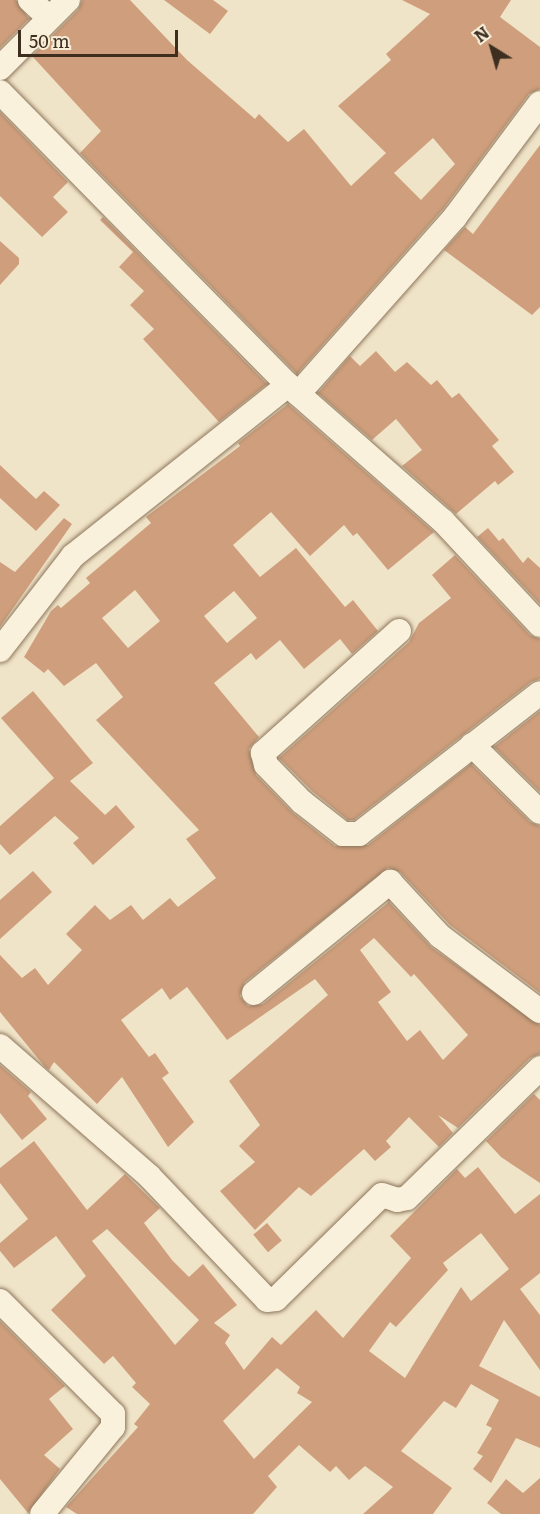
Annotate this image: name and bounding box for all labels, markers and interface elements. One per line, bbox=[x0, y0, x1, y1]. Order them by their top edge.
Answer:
scale bar bbox=[21, 18, 182, 56]
north arrow bbox=[462, 18, 522, 78]
text: N bbox=[469, 20, 494, 47]
text: 50 m bbox=[29, 27, 70, 54]

